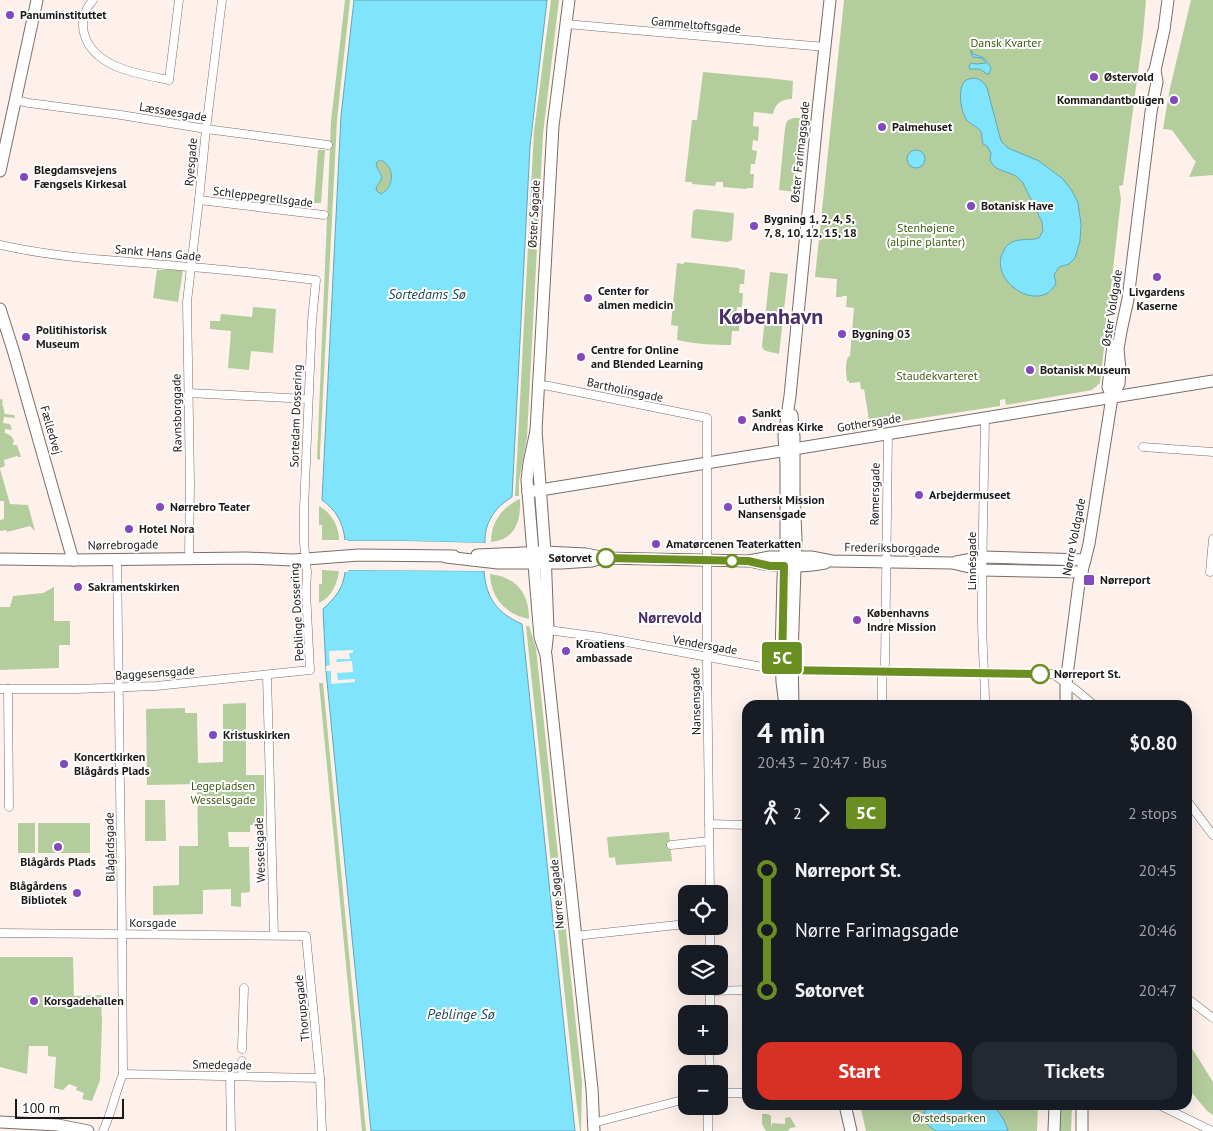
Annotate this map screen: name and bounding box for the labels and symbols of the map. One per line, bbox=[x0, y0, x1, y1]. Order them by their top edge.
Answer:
place label: Panuminstituttet bbox=[20, 7, 107, 22]
marker: Panuminstituttet bbox=[4, 9, 16, 21]
street label: Gammeltoftsgade bbox=[650, 13, 742, 36]
park label: Dansk Kvarter bbox=[971, 35, 1041, 50]
place label: Østervold bbox=[1104, 69, 1154, 84]
marker: Østervold bbox=[1088, 71, 1100, 83]
place label: Kommandantboligen bbox=[1057, 92, 1164, 107]
marker: Kommandantboligen bbox=[1168, 94, 1180, 106]
street label: Læssøesgade bbox=[138, 99, 208, 124]
street label: Øster Farimagsgade bbox=[787, 100, 812, 204]
place label: Palmehuset bbox=[892, 119, 953, 134]
marker: Palmehuset bbox=[876, 121, 888, 133]
street label: Ryesgade bbox=[181, 137, 200, 187]
place label: Blegdamsvejens Fængsels Kirkesal bbox=[34, 162, 127, 191]
marker: Blegdamsvejens Fængsels Kirkesal bbox=[18, 171, 30, 183]
street label: Øster Søgade bbox=[524, 179, 543, 248]
street label: Schleppegrellsgade bbox=[212, 183, 314, 210]
place label: Botanisk Have bbox=[981, 198, 1054, 213]
marker: Botanisk Have bbox=[965, 200, 977, 212]
place label: Bygning 1, 2, 4, 5, 7, 8, 10, 12, 15, 18 bbox=[764, 211, 857, 240]
marker: Bygning 1, 2, 4, 5, 7, 8, 10, 12, 15, 18 bbox=[748, 220, 760, 232]
park label: Stenhøjene (alpine planter) bbox=[887, 220, 965, 249]
street label: Sankt Hans Gade bbox=[114, 241, 202, 264]
street label: Øster Voldgade bbox=[1098, 268, 1125, 347]
marker: Livgardens Kaserne bbox=[1151, 271, 1163, 283]
place label: Center for almen medicin bbox=[598, 283, 673, 312]
place label: Livgardens Kaserne bbox=[1129, 284, 1185, 313]
water label: Sortedams Sø bbox=[388, 285, 466, 303]
marker: Center for almen medicin bbox=[582, 292, 594, 304]
district label: København bbox=[719, 302, 823, 330]
place label: Politihistorisk Museum bbox=[36, 322, 107, 351]
place label: Bygning 03 bbox=[852, 326, 911, 341]
marker: Bygning 03 bbox=[836, 328, 848, 340]
marker: Politihistorisk Museum bbox=[20, 331, 32, 343]
place label: Centre for Online and Blended Learning bbox=[591, 342, 703, 371]
marker: Centre for Online and Blended Learning bbox=[575, 351, 587, 363]
place label: Botanisk Museum bbox=[1040, 362, 1131, 377]
street label: Sortedam Dossering bbox=[286, 364, 305, 468]
marker: Botanisk Museum bbox=[1024, 364, 1036, 376]
park label: Staudekvarteret bbox=[896, 368, 978, 383]
street label: Ravnsborggade bbox=[168, 374, 185, 453]
street label: Bartholinsgade bbox=[586, 374, 665, 405]
street label: Fælledvej bbox=[37, 404, 66, 456]
place label: Sankt Andreas Kirke bbox=[752, 405, 823, 434]
street label: Gothersgade bbox=[836, 410, 902, 435]
marker: Sankt Andreas Kirke bbox=[736, 414, 748, 426]
street label: Rømersgade bbox=[866, 462, 883, 526]
place label: Arbejdermuseet bbox=[929, 487, 1011, 502]
marker: Arbejdermuseet bbox=[913, 489, 925, 501]
place label: Luthersk Mission Nansensgade bbox=[738, 492, 824, 521]
street label: Nørre Voldgade bbox=[1059, 497, 1088, 577]
place label: Nørrebro Teater bbox=[170, 499, 251, 514]
marker: Nørrebro Teater bbox=[154, 501, 166, 513]
marker: Luthersk Mission Nansensgade bbox=[722, 501, 734, 513]
place label: Hotel Nora bbox=[139, 521, 195, 536]
marker: Hotel Nora bbox=[123, 523, 135, 535]
street label: Linnésgade bbox=[964, 532, 979, 590]
street label: Nørrebrogade bbox=[88, 536, 158, 553]
place label: Amatørcenen Teaterkatten bbox=[666, 536, 801, 551]
marker: Amatørcenen Teaterkatten bbox=[650, 538, 662, 550]
street label: Frederiksborggade bbox=[844, 539, 940, 556]
marker: Søtorvet bbox=[596, 548, 616, 568]
place label: Søtorvet bbox=[548, 550, 593, 565]
unlabelled marker bbox=[725, 554, 739, 568]
street label: Peblinge Dossering bbox=[286, 562, 307, 662]
place label: Nørreport bbox=[1100, 572, 1151, 587]
marker: Nørreport bbox=[1082, 573, 1096, 587]
place label: Sakramentskirken bbox=[88, 579, 180, 594]
marker: Sakramentskirken bbox=[72, 581, 84, 593]
place label: Københavns Indre Mission bbox=[867, 605, 936, 634]
district label: Nørrevold bbox=[638, 608, 702, 627]
marker: Københavns Indre Mission bbox=[851, 614, 863, 626]
street label: Vendersgade bbox=[671, 631, 739, 658]
place label: Kroatiens ambassade bbox=[576, 636, 633, 665]
line badge: 5C bbox=[760, 642, 804, 674]
marker: Kroatiens ambassade bbox=[560, 645, 572, 657]
street label: Baggesensgade bbox=[115, 662, 195, 683]
marker: Nørreport St. bbox=[1030, 664, 1050, 684]
place label: Nørreport St. bbox=[1054, 666, 1121, 681]
street label: Nansensgade bbox=[687, 667, 704, 735]
place label: Kristuskirken bbox=[223, 727, 290, 742]
marker: Kristuskirken bbox=[207, 729, 219, 741]
place label: Koncertkirken Blågårds Plads bbox=[74, 749, 150, 778]
marker: Koncertkirken Blågårds Plads bbox=[58, 758, 70, 770]
park label: Legepladsen Wesselsgade bbox=[190, 778, 256, 807]
street label: Blågårdsgade bbox=[101, 812, 118, 882]
street label: Wesselsgade bbox=[251, 817, 268, 883]
marker: Blågårds Plads bbox=[52, 841, 64, 853]
place label: Blågårds Plads bbox=[20, 854, 96, 869]
street label: Nørre Søgade bbox=[546, 859, 567, 929]
place label: Blågårdens Bibliotek bbox=[10, 878, 67, 907]
marker: Blågårdens Bibliotek bbox=[71, 887, 83, 899]
street label: Korsgade bbox=[129, 915, 177, 930]
street label: Thorupsgade bbox=[291, 974, 312, 1042]
place label: Korsgadehallen bbox=[44, 993, 124, 1008]
marker: Korsgadehallen bbox=[28, 995, 40, 1007]
water label: Peblinge Sø bbox=[427, 1005, 495, 1023]
street label: Smedegade bbox=[192, 1056, 252, 1073]
scale bar bbox=[15, 1096, 124, 1119]
park label: Ørstedsparken bbox=[912, 1110, 986, 1125]

